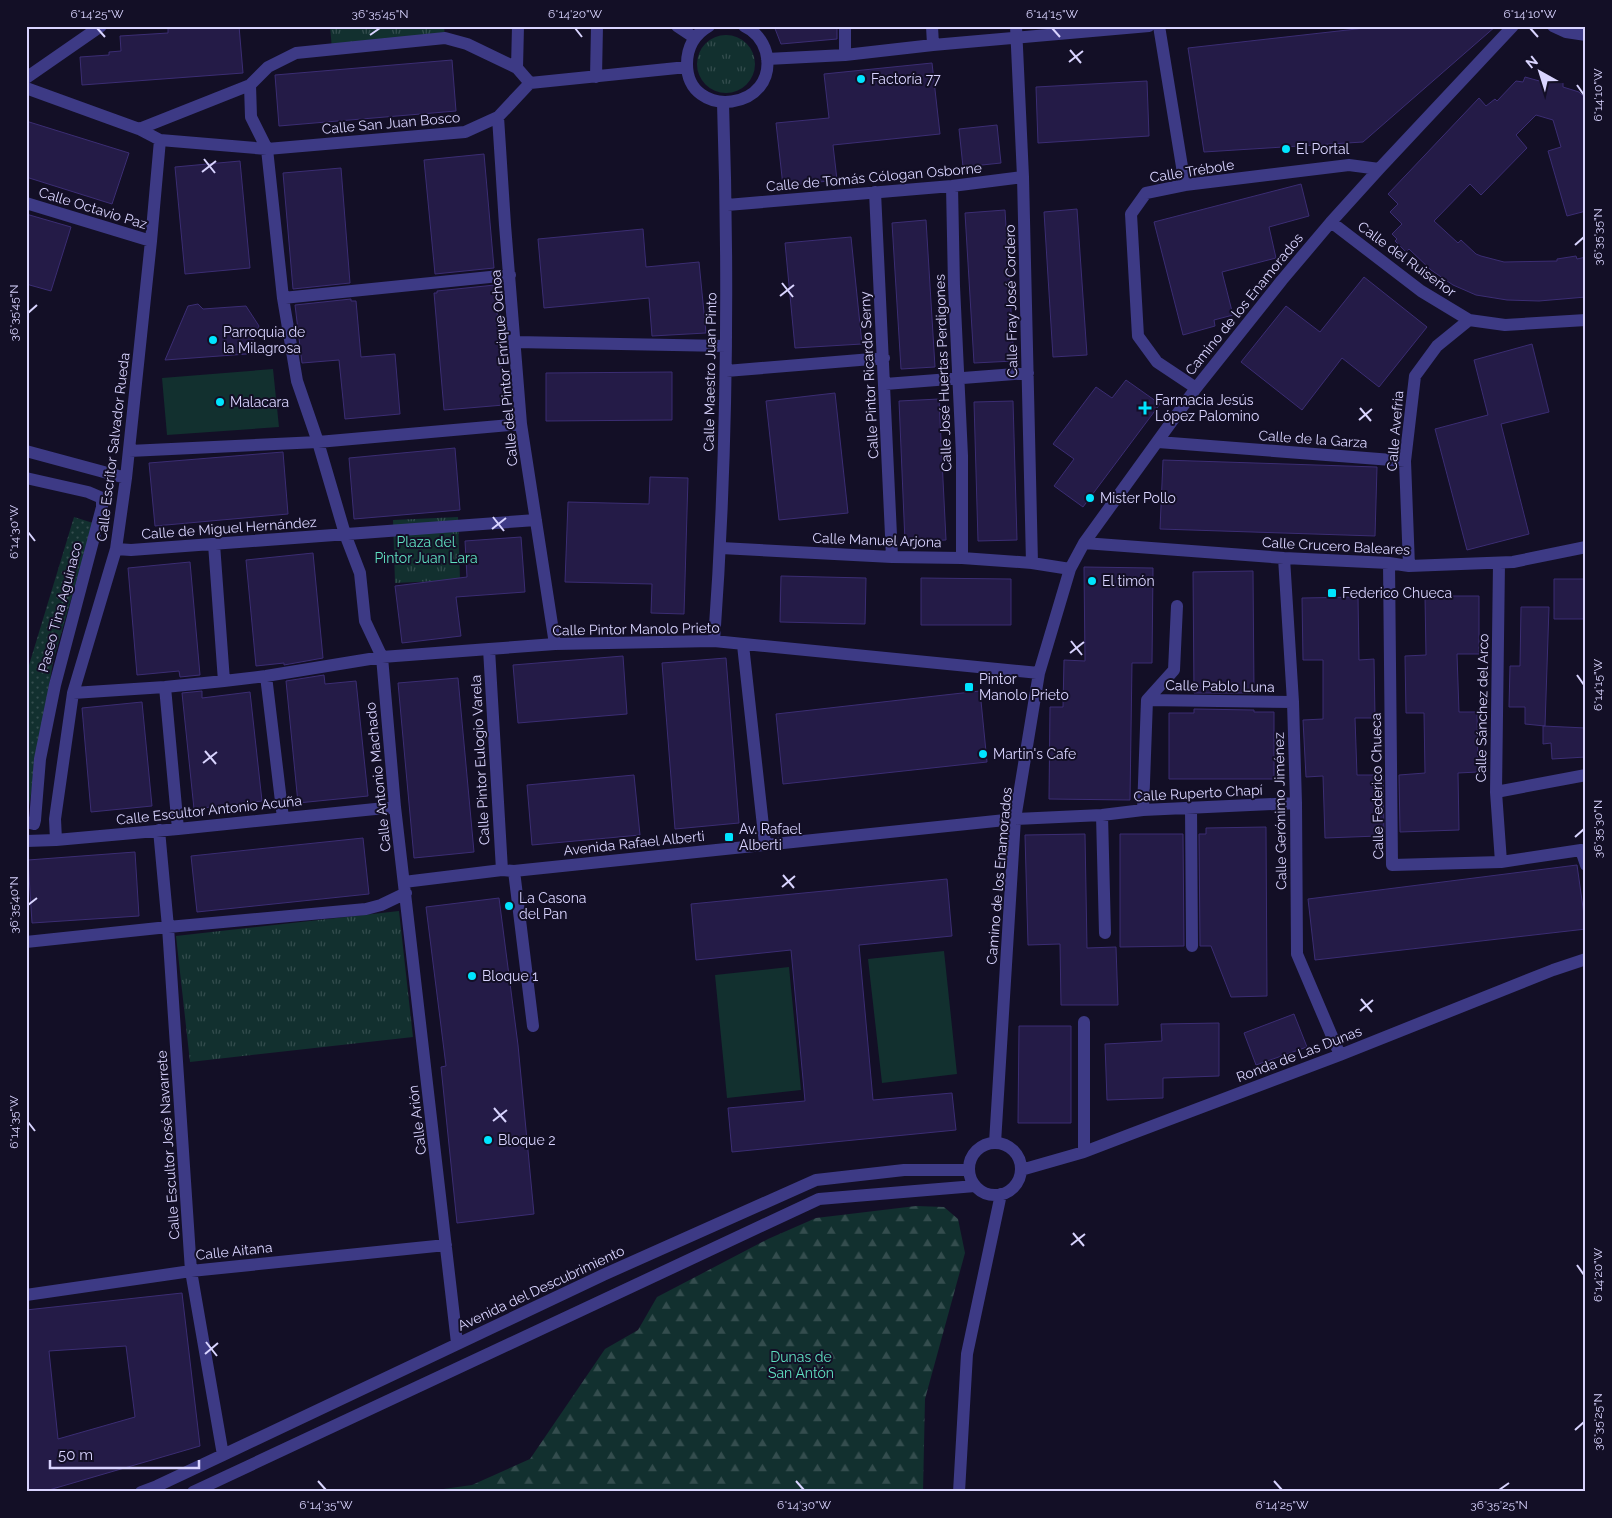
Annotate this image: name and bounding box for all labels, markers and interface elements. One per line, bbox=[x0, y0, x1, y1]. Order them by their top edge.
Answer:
text: 6°14'25"W bbox=[70, 7, 124, 21]
text: 36°35'45"N bbox=[352, 7, 408, 21]
text: 6°14'20"W bbox=[548, 7, 602, 21]
text: 6°14'15"W bbox=[1026, 7, 1079, 21]
text: 6°14'10"W bbox=[1504, 7, 1557, 21]
north arrow bbox=[1514, 48, 1564, 98]
text: N bbox=[1523, 52, 1541, 71]
text: 6°14'10"W bbox=[1591, 68, 1605, 121]
place label: Factoría 77 bbox=[871, 71, 941, 87]
marker: Factoría 77 bbox=[855, 73, 867, 85]
street label: Calle San Juan Bosco bbox=[321, 109, 461, 137]
place label: El Portal bbox=[1296, 141, 1350, 157]
marker: El Portal bbox=[1280, 143, 1292, 155]
street label: Calle Trébole bbox=[1149, 156, 1235, 186]
street label: Calle de Tomás Cólogan Osborne bbox=[765, 160, 983, 194]
street label: Calle Octavio Paz bbox=[37, 184, 149, 232]
text: 36°35'35"N bbox=[1591, 208, 1605, 266]
street label: Calle del Ruiseñor bbox=[1355, 218, 1459, 300]
street label: Calle Fray José Cordero bbox=[1002, 224, 1020, 378]
street label: Camino de los Enamorados bbox=[1182, 230, 1306, 378]
street label: Calle del Pintor Enrique Ochoa bbox=[487, 269, 521, 467]
street label: Calle José Huertas Perdigones bbox=[932, 274, 954, 472]
text: 36°35'45"N bbox=[7, 285, 21, 341]
street label: Calle Pintor Ricardo Serny bbox=[857, 291, 881, 459]
street label: Calle Maestro Juan Pinto bbox=[701, 292, 719, 452]
place label: Parroquia de la Milagrosa bbox=[223, 324, 305, 356]
marker: Parroquia de la Milagrosa bbox=[207, 334, 219, 346]
street label: Calle Escritor Salvador Rueda bbox=[93, 352, 133, 542]
street label: Calle Avefria bbox=[1384, 390, 1406, 472]
place label: Farmacia Jesús López Palomino bbox=[1155, 392, 1259, 424]
place label: Malacara bbox=[230, 394, 289, 410]
marker: Malacara bbox=[214, 396, 226, 408]
marker: Farmacia Jesús López Palomino bbox=[1139, 402, 1151, 414]
street label: Calle de la Garza bbox=[1258, 427, 1368, 451]
place label: Mister Pollo bbox=[1100, 490, 1176, 506]
marker: Mister Pollo bbox=[1084, 492, 1096, 504]
text: 6°14'30"W bbox=[7, 505, 21, 559]
street label: Calle de Miguel Hernández bbox=[141, 514, 317, 542]
street label: Calle Manuel Arjona bbox=[812, 530, 942, 550]
park label: Plaza del Pintor Juan Lara bbox=[374, 534, 478, 566]
street label: Calle Crucero Baleares bbox=[1262, 534, 1411, 558]
street label: Paseo Tina Aguinaco bbox=[35, 540, 85, 674]
place label: El timón bbox=[1102, 573, 1155, 589]
marker: El timón bbox=[1086, 575, 1098, 587]
place label: Federico Chueca bbox=[1342, 585, 1452, 601]
marker: Federico Chueca bbox=[1326, 587, 1338, 599]
street label: Calle Pintor Manolo Prieto bbox=[552, 620, 720, 638]
street label: Calle Sánchez del Arco bbox=[1473, 633, 1491, 783]
text: 6°14'15"W bbox=[1591, 658, 1605, 711]
place label: Pintor Manolo Prieto bbox=[979, 671, 1069, 703]
street label: Calle Pintor Eulogio Varela bbox=[468, 675, 492, 845]
street label: Calle Pablo Luna bbox=[1165, 677, 1275, 695]
marker: Pintor Manolo Prieto bbox=[963, 681, 975, 693]
street label: Calle Antonio Machado bbox=[362, 702, 394, 852]
street label: Calle Federico Chueca bbox=[1368, 713, 1386, 859]
street label: Calle Gerónimo Jiménez bbox=[1271, 732, 1289, 890]
place label: Martin's Cafe bbox=[993, 746, 1076, 762]
marker: Martin's Cafe bbox=[977, 748, 989, 760]
street label: Calle Ruperto Chapí bbox=[1133, 782, 1264, 804]
street label: Camino de los Enamorados bbox=[983, 786, 1015, 965]
street label: Calle Escultor Antonio Acuña bbox=[115, 792, 303, 828]
text: 36°35'30"N bbox=[1591, 800, 1605, 858]
place label: Av. Rafael Alberti bbox=[739, 821, 802, 853]
street label: Avenida Rafael Alberti bbox=[563, 828, 705, 858]
marker: Av. Rafael Alberti bbox=[723, 831, 735, 843]
text: 36°35'40"N bbox=[7, 876, 21, 934]
place label: La Casona del Pan bbox=[519, 890, 586, 922]
marker: La Casona del Pan bbox=[503, 900, 515, 912]
place label: Bloque 1 bbox=[482, 968, 538, 984]
marker: Bloque 1 bbox=[466, 970, 478, 982]
street label: Ronda de Las Dunas bbox=[1234, 1023, 1364, 1085]
street label: Calle Escultor José Navarrete bbox=[153, 1050, 183, 1240]
street label: Calle Arión bbox=[405, 1084, 429, 1156]
text: 6°14'35"W bbox=[7, 1095, 21, 1149]
place label: Bloque 2 bbox=[498, 1132, 556, 1148]
marker: Bloque 2 bbox=[482, 1134, 494, 1146]
street label: Calle Aitana bbox=[195, 1239, 273, 1263]
street label: Avenida del Descubrimiento bbox=[455, 1242, 627, 1334]
text: 6°14'20"W bbox=[1591, 1248, 1605, 1302]
park label: Dunas de San Antón bbox=[768, 1349, 834, 1381]
text: 36°35'25"N bbox=[1591, 1393, 1605, 1451]
scale bar bbox=[50, 1438, 199, 1470]
text: 50 m bbox=[58, 1446, 93, 1464]
text: 6°14'35"W bbox=[299, 1498, 353, 1512]
text: 6°14'30"W bbox=[777, 1498, 831, 1512]
text: 6°14'25"W bbox=[1255, 1498, 1309, 1512]
text: 36°35'25"N bbox=[1470, 1498, 1528, 1512]

